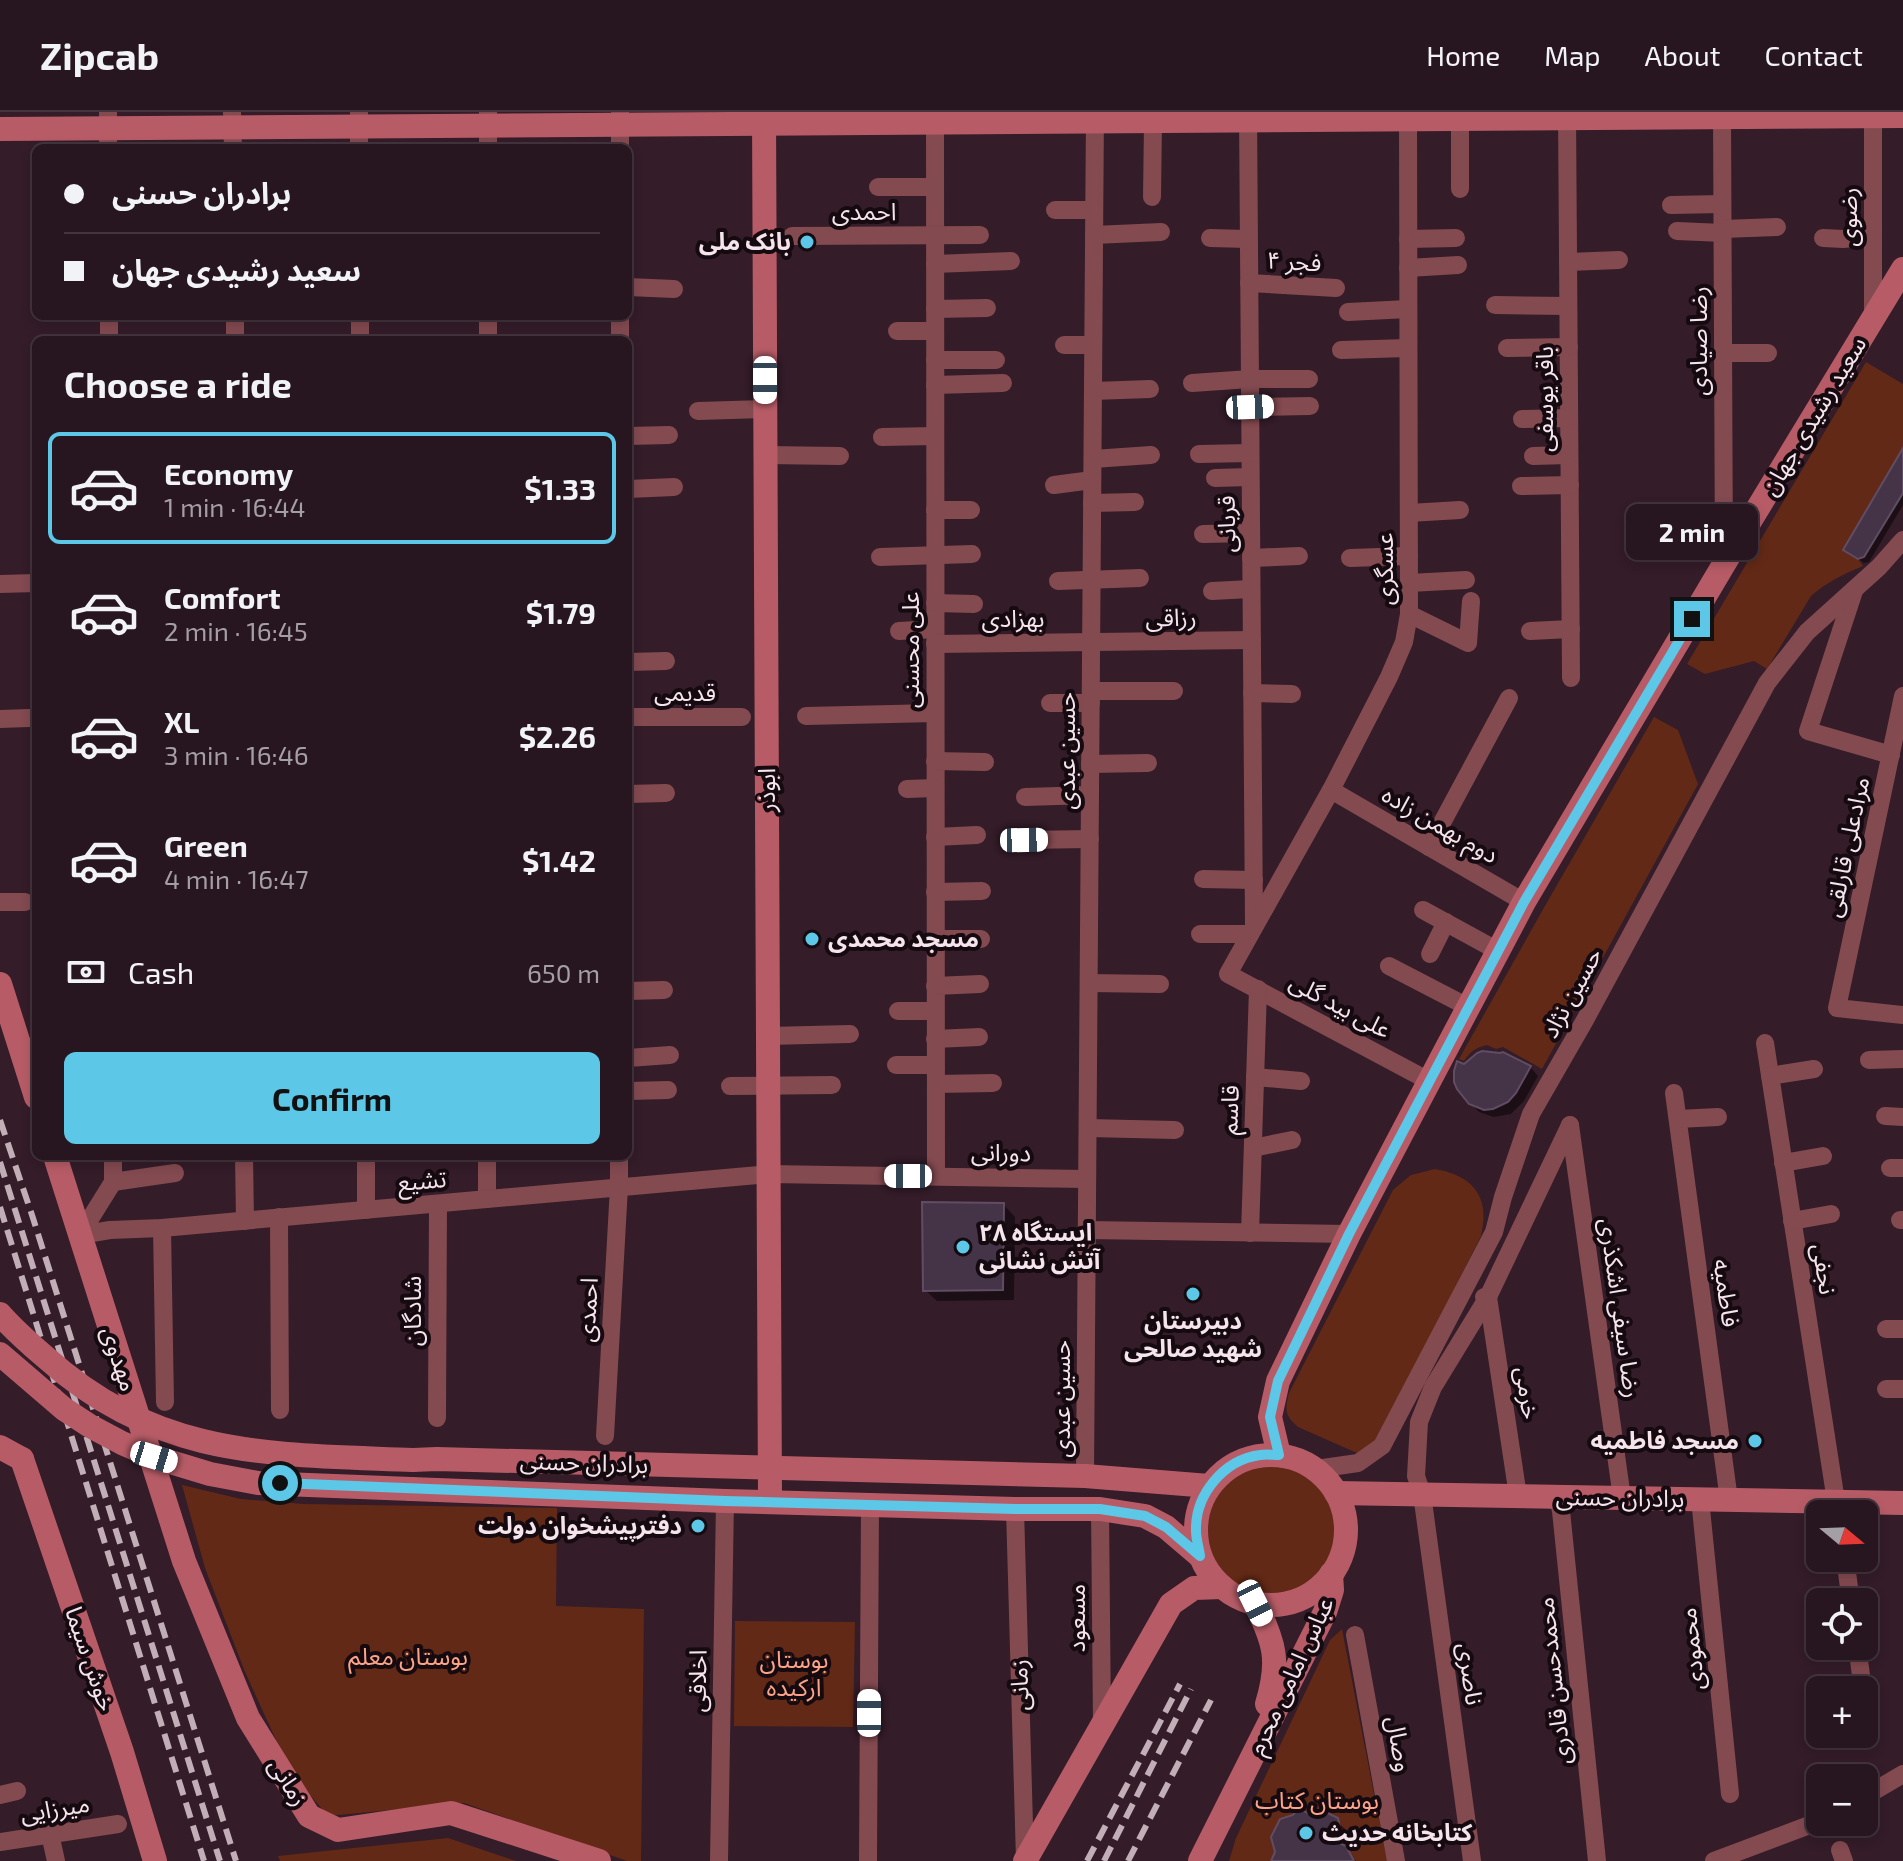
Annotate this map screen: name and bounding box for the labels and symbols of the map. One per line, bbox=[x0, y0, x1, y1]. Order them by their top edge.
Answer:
street label: رضوی bbox=[1833, 187, 1863, 247]
street label: احمدی bbox=[832, 196, 896, 226]
place label: بانک ملی bbox=[699, 226, 791, 256]
marker: بانک ملی bbox=[798, 233, 816, 251]
street label: فجر ۴ bbox=[1266, 245, 1322, 277]
street label: رضا صیادی bbox=[1683, 286, 1713, 396]
street label: سعید رشیدی جهان bbox=[1754, 330, 1872, 501]
street label: باقر یوسفی bbox=[1529, 346, 1559, 452]
car bbox=[753, 356, 777, 404]
car bbox=[1226, 394, 1274, 420]
street label: قربانی bbox=[1211, 495, 1241, 553]
callout: 2 min bbox=[1626, 503, 1758, 559]
street label: عسگری bbox=[1369, 533, 1399, 605]
street label: علی محسنی bbox=[895, 592, 924, 708]
route end bbox=[1674, 601, 1710, 637]
street label: رزاقی bbox=[1145, 602, 1197, 632]
street label: بهزادی bbox=[982, 603, 1044, 633]
street label: قدیمی bbox=[654, 677, 716, 706]
street label: حسین عبدی bbox=[1051, 692, 1081, 810]
street label: ابوذر bbox=[751, 768, 781, 813]
street label: مرادعلی قارلقی bbox=[1817, 774, 1876, 920]
street label: دوم بهمن زاده bbox=[1375, 779, 1504, 873]
car bbox=[1000, 828, 1048, 852]
place label: مسجد محمدی bbox=[828, 923, 979, 953]
marker: مسجد محمدی bbox=[803, 930, 821, 948]
street label: حسین نژاد bbox=[1534, 942, 1608, 1043]
street label: علی بید گلی bbox=[1285, 966, 1396, 1044]
street label: قاسم bbox=[1213, 1084, 1248, 1136]
street label: دورانی bbox=[971, 1136, 1031, 1168]
street label: تشیع bbox=[396, 1163, 448, 1200]
car bbox=[884, 1164, 932, 1188]
street label: رضا سیفی اشکذری bbox=[1594, 1216, 1648, 1400]
place label: ایستگاه ۲۸ آتش نشانی bbox=[979, 1217, 1102, 1275]
marker: ایستگاه ۲۸ آتش نشانی bbox=[954, 1238, 972, 1256]
street label: نجفی bbox=[1807, 1241, 1844, 1296]
street label: فاطمیه bbox=[1708, 1257, 1747, 1329]
street label: شادگان bbox=[397, 1276, 427, 1346]
street label: احمدی bbox=[570, 1277, 604, 1343]
marker: دبیرستان شهید صالحی bbox=[1184, 1285, 1202, 1303]
place label: دبیرستان شهید صالحی bbox=[1124, 1305, 1262, 1363]
street label: مهدوی bbox=[95, 1322, 144, 1395]
street label: حسین عبدی bbox=[1046, 1340, 1076, 1458]
street label: خرمی bbox=[1509, 1365, 1547, 1421]
place label: مسجد فاطمیه bbox=[1590, 1425, 1739, 1455]
marker: مسجد فاطمیه bbox=[1746, 1432, 1764, 1450]
car bbox=[128, 1439, 180, 1475]
street label: برادران حسنی bbox=[519, 1445, 649, 1479]
route start bbox=[262, 1465, 298, 1501]
street label: برادران حسنی bbox=[1555, 1481, 1685, 1513]
north arrow bbox=[1806, 1500, 1878, 1572]
place label: دفترپیشخوان دولت bbox=[478, 1510, 682, 1542]
marker: دفترپیشخوان دولت bbox=[689, 1517, 707, 1535]
car bbox=[1234, 1576, 1276, 1630]
street label: مسعود bbox=[1061, 1584, 1091, 1652]
street label: عباس امامی محرم bbox=[1240, 1592, 1343, 1761]
street label: محمدحسن قادری bbox=[1529, 1596, 1577, 1766]
street label: خوش سیما bbox=[59, 1603, 123, 1715]
street label: محمودی bbox=[1672, 1606, 1710, 1692]
park label: بوستان معلم bbox=[348, 1641, 468, 1674]
street label: ناصری bbox=[1452, 1641, 1490, 1707]
park label: بوستان ارکیده bbox=[760, 1644, 828, 1702]
street label: اخلاقی bbox=[681, 1649, 712, 1713]
street label: زمانی bbox=[1003, 1659, 1035, 1711]
car bbox=[857, 1689, 881, 1737]
street label: وصال bbox=[1380, 1714, 1420, 1774]
street label: زمانی bbox=[262, 1752, 315, 1811]
park label: بوستان کتاب bbox=[1255, 1785, 1379, 1815]
street label: میرزایی bbox=[18, 1788, 92, 1828]
place label: کتابخانه حدیث bbox=[1322, 1817, 1473, 1847]
marker: کتابخانه حدیث bbox=[1297, 1824, 1315, 1842]

